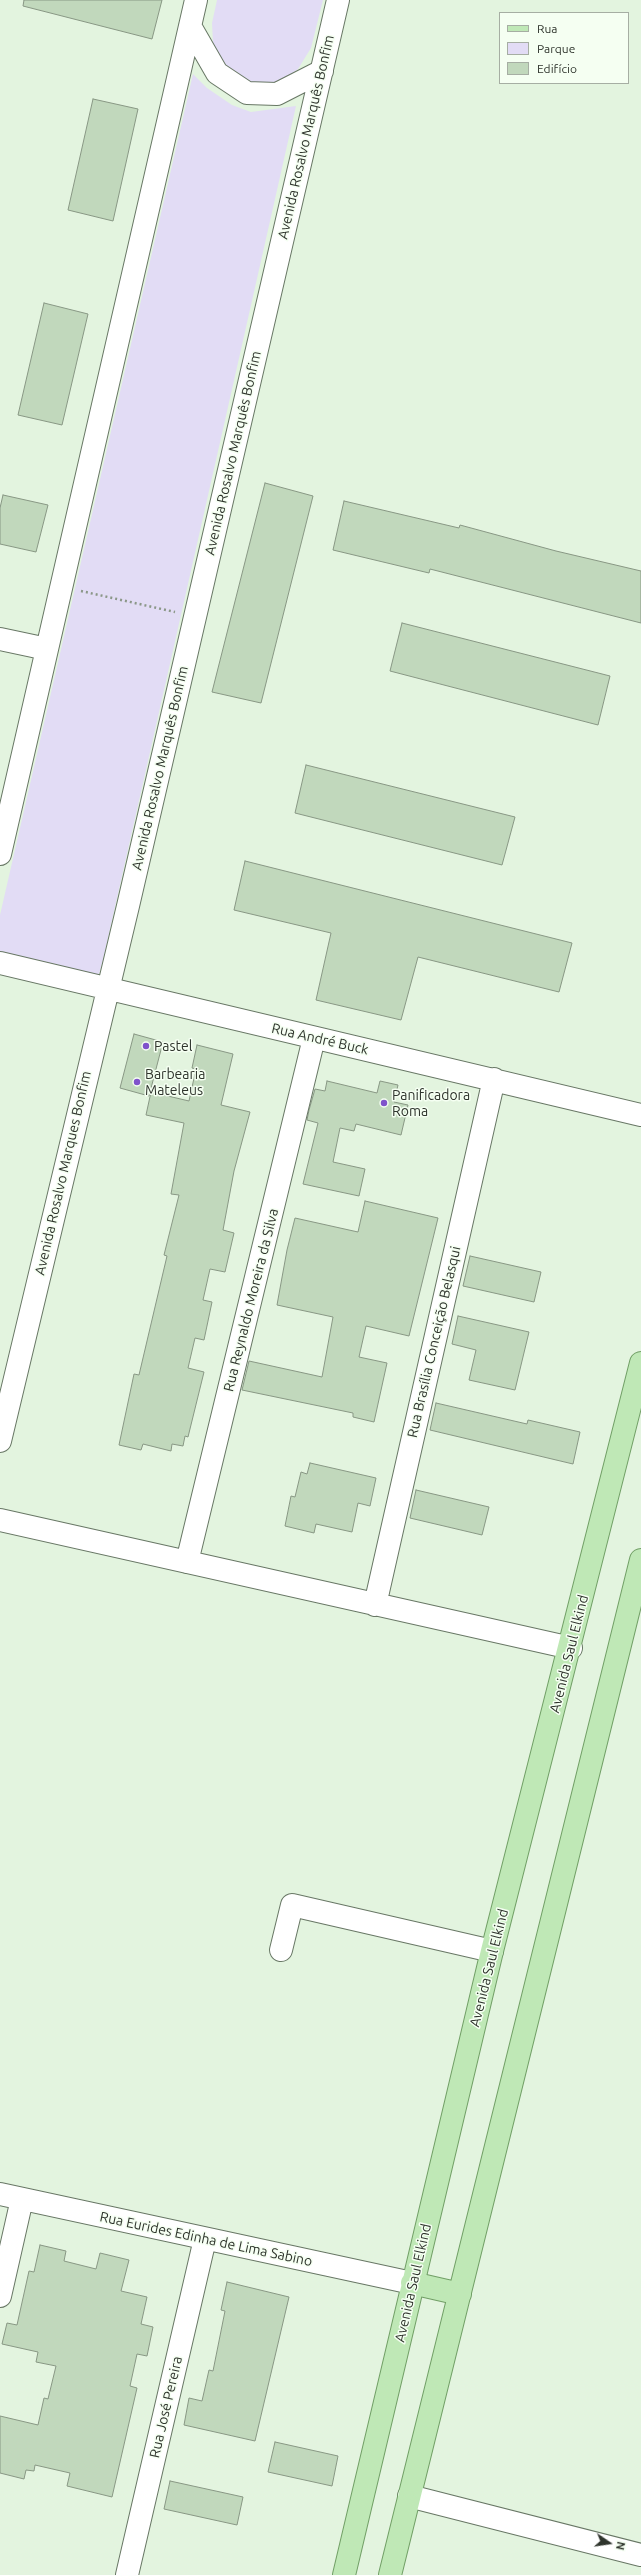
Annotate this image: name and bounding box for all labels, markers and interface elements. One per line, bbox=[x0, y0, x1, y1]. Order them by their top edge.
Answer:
legend bbox=[499, 12, 629, 84]
text: Rua bbox=[537, 22, 558, 35]
street label: Avenida Rosalvo Marquês Bonfim bbox=[274, 33, 338, 241]
text: Parque bbox=[537, 42, 575, 55]
text: Edifício bbox=[537, 62, 577, 75]
street label: Avenida Rosalvo Marquês Bonfim bbox=[201, 349, 265, 557]
street label: Avenida Rosalvo Marquês Bonfim bbox=[128, 664, 192, 872]
street label: Rua André Buck bbox=[270, 1020, 370, 1058]
place label: Pastel bbox=[154, 1038, 192, 1054]
marker: Pastel bbox=[141, 1041, 151, 1051]
place label: Barbearia Mateleus bbox=[145, 1066, 205, 1098]
street label: Avenida Rosalvo Marques Bonfim bbox=[31, 1069, 95, 1277]
marker: Barbearia Mateleus bbox=[132, 1077, 142, 1087]
place label: Panificadora Roma bbox=[392, 1087, 470, 1120]
marker: Panificadora Roma bbox=[379, 1098, 389, 1108]
street label: Rua Reynaldo Moreira da Silva bbox=[220, 1207, 282, 1393]
street label: Rua Brasília Conceição Belasqui bbox=[404, 1245, 464, 1439]
street label: Avenida Saul Elkind bbox=[546, 1593, 592, 1715]
street label: Avenida Saul Elkind bbox=[466, 1907, 512, 2029]
street label: Rua Eurides Edinha de Lima Sabino bbox=[98, 2208, 314, 2270]
street label: Avenida Saul Elkind bbox=[391, 2222, 435, 2344]
street label: Rua José Pereira bbox=[146, 2354, 186, 2460]
north arrow bbox=[589, 2523, 629, 2563]
text: N bbox=[614, 2540, 627, 2551]

